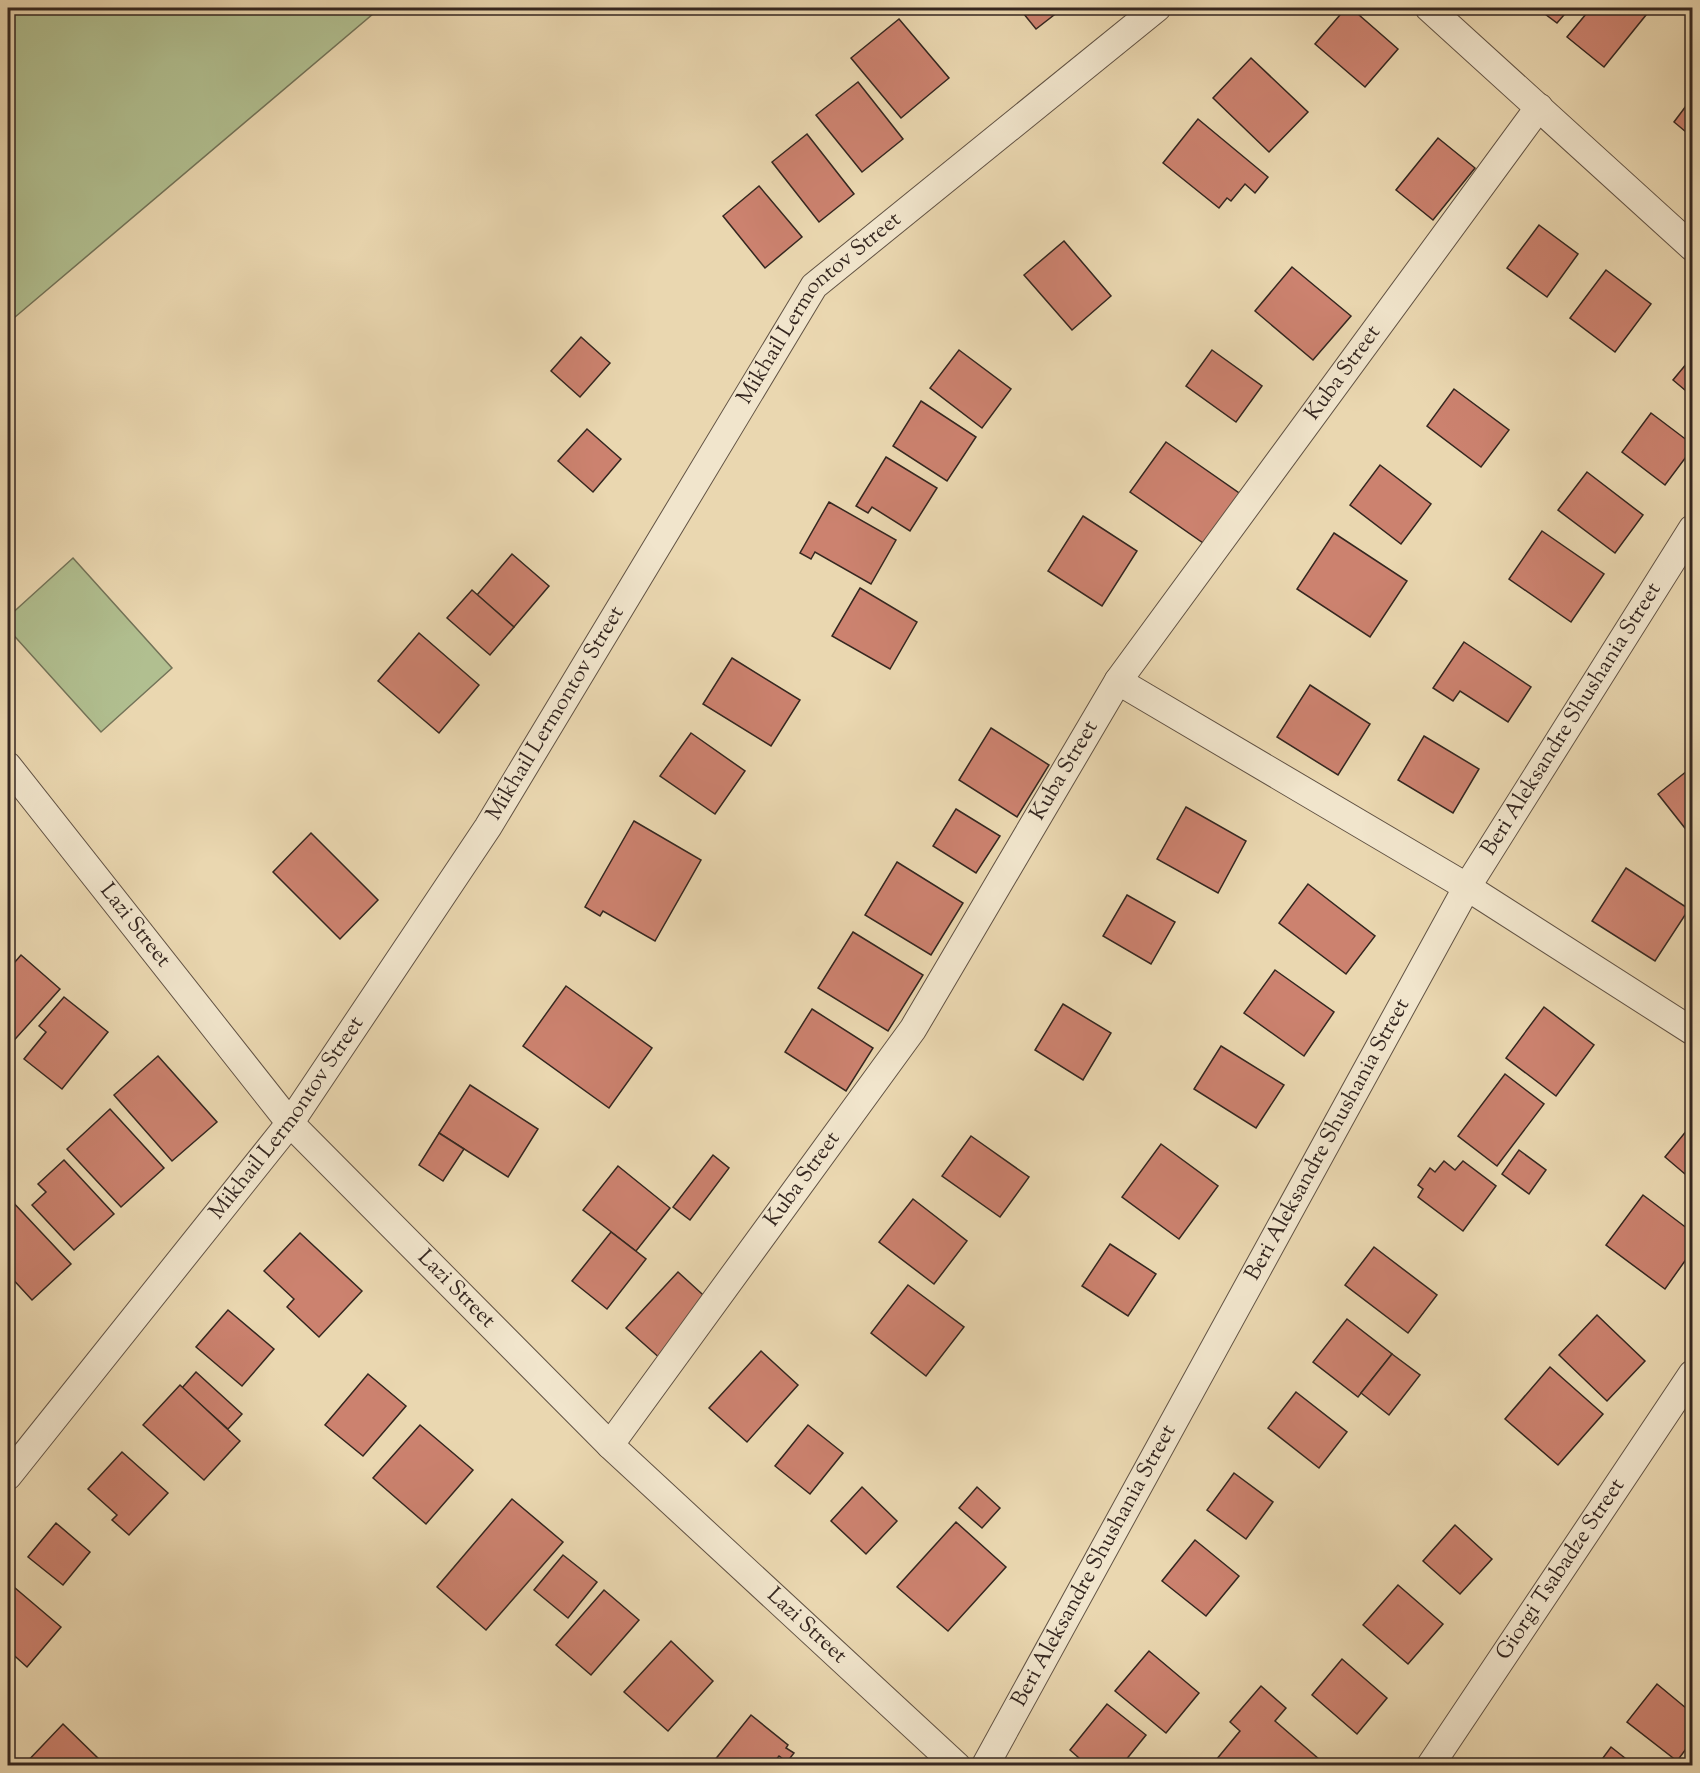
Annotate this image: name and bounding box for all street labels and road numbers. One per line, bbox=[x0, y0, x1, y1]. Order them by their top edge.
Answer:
street label: Mikhail Lermontov Street bbox=[730, 205, 909, 411]
street label: Kuba Street bbox=[1298, 319, 1390, 428]
street label: Beri Aleksandre Shushania Street bbox=[1474, 576, 1670, 863]
street label: Mikhail Lermontov Street bbox=[479, 600, 633, 827]
street label: Kuba Street bbox=[1023, 715, 1107, 827]
street label: Lazi Street bbox=[91, 877, 178, 975]
street label: Beri Aleksandre Shushania Street bbox=[1238, 993, 1419, 1287]
street label: Mikhail Lermontov Street bbox=[202, 1010, 373, 1227]
street label: Kuba Street bbox=[757, 1125, 849, 1234]
street label: Lazi Street bbox=[409, 1243, 502, 1337]
street label: Beri Aleksandre Shushania Street bbox=[1004, 1419, 1185, 1713]
street label: Giorgi Tsabadze Street bbox=[1489, 1472, 1634, 1667]
street label: Lazi Street bbox=[759, 1581, 854, 1672]

